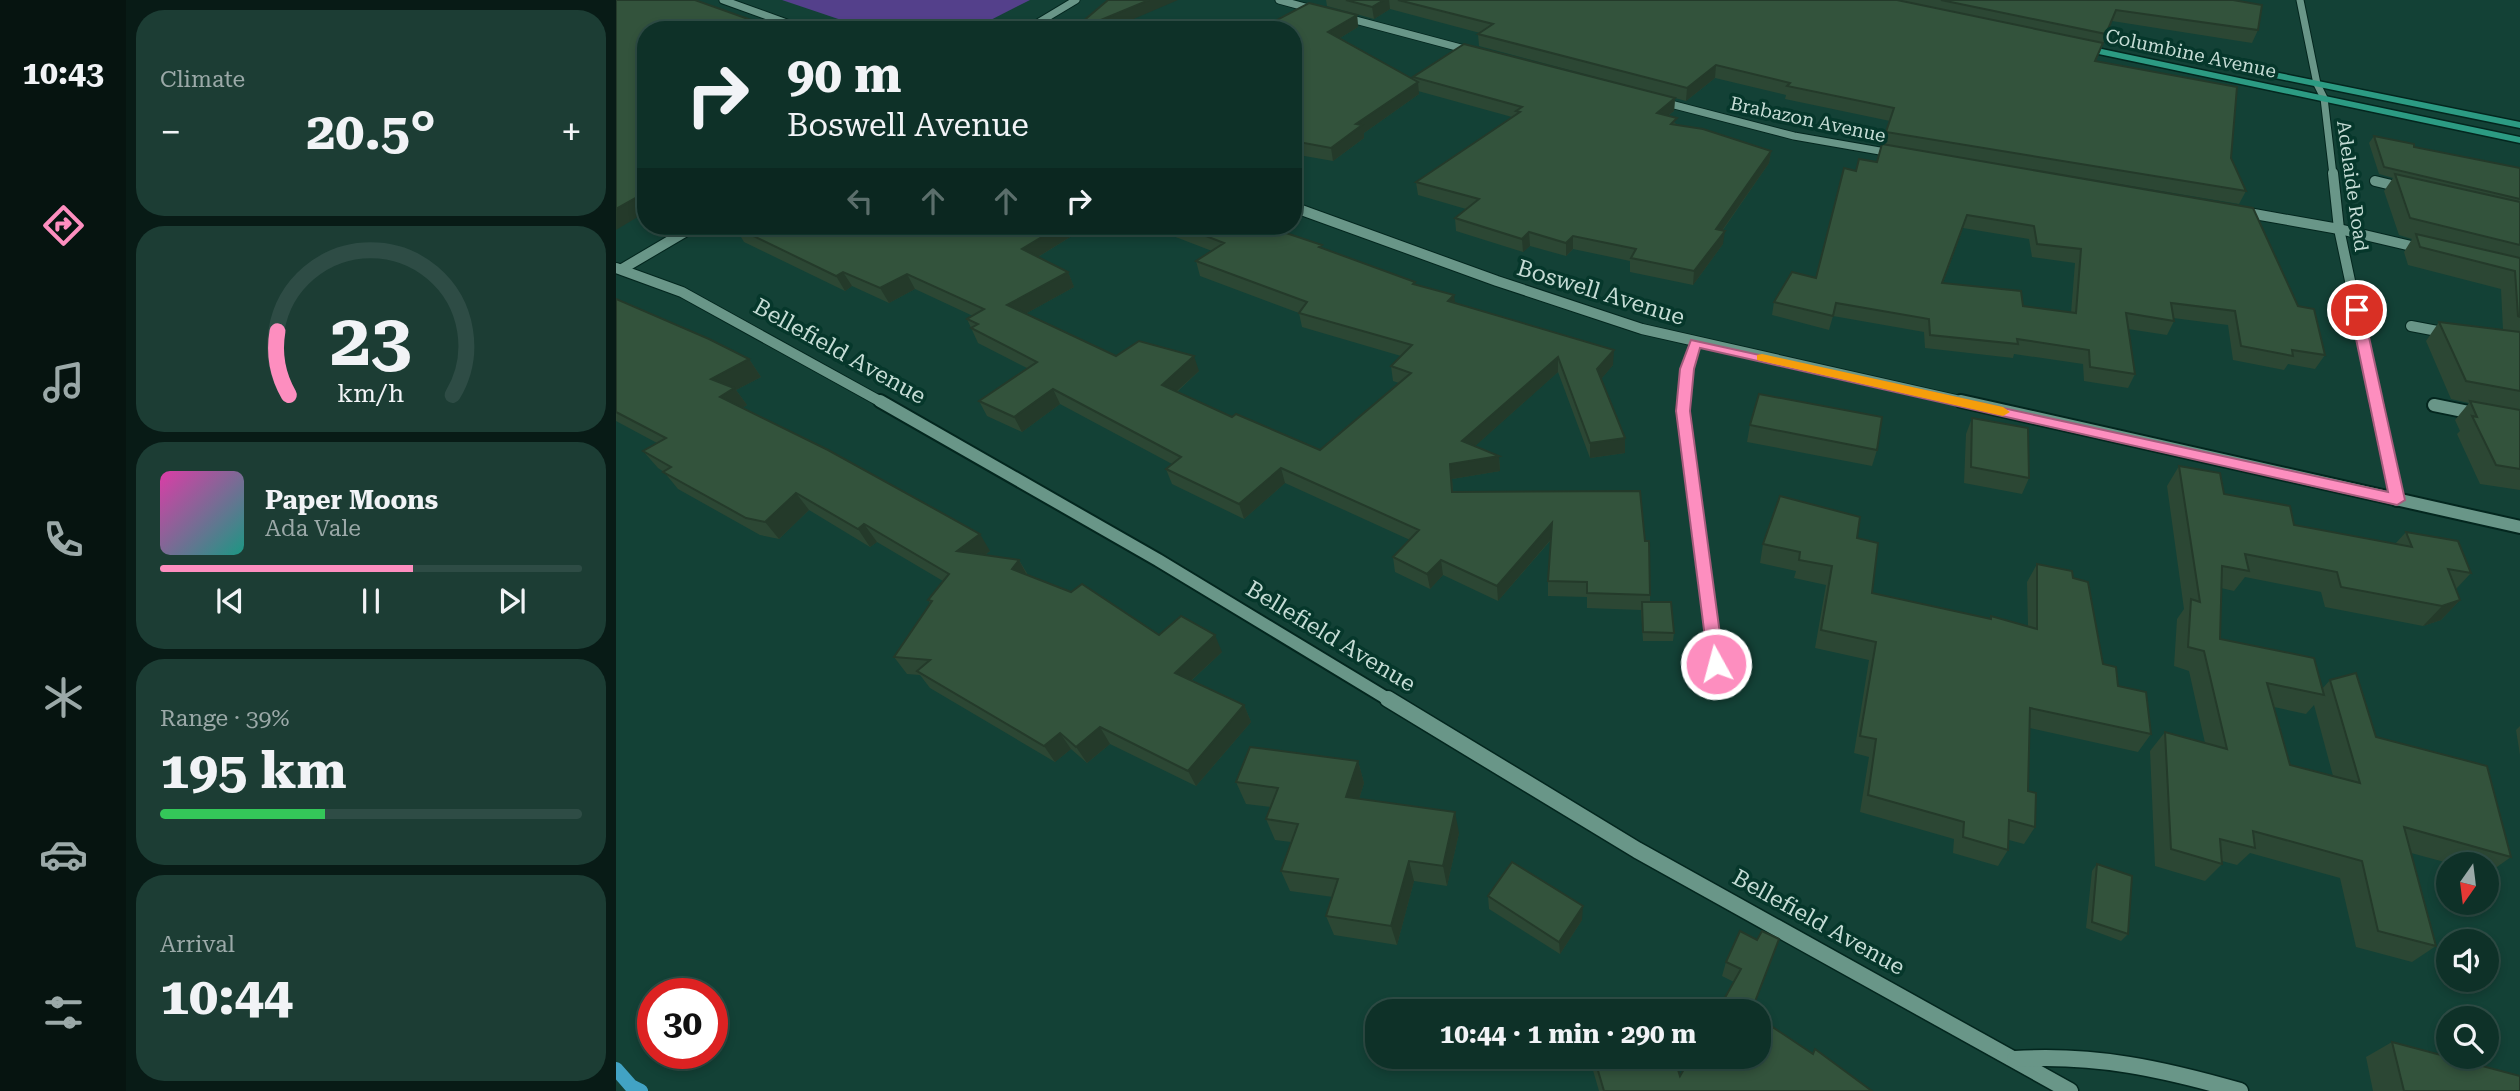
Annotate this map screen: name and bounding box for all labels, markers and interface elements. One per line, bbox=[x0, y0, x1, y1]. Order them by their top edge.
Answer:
street label: Columbine Avenue bbox=[2103, 24, 2278, 83]
text: 90 m bbox=[787, 47, 902, 104]
icon: right bbox=[672, 49, 763, 140]
text: 10:43 bbox=[22, 54, 104, 92]
text: Climate bbox=[160, 66, 245, 93]
street label: Brabazon Avenue bbox=[1728, 92, 1888, 147]
text: 20.5° bbox=[306, 101, 436, 162]
text: Boswell Avenue bbox=[787, 106, 1029, 144]
text: − bbox=[160, 110, 181, 154]
text: + bbox=[561, 110, 582, 154]
street label: Adelaide Road bbox=[2332, 119, 2373, 253]
icon: left bbox=[841, 182, 879, 220]
icon: ahead bbox=[914, 182, 952, 220]
icon: ahead bbox=[987, 182, 1025, 220]
icon: right bbox=[1060, 182, 1098, 220]
icon: directions bbox=[39, 201, 88, 250]
street label: Boswell Avenue bbox=[1514, 254, 1688, 331]
pin bbox=[2327, 280, 2387, 340]
icon: arrive bbox=[2338, 291, 2376, 329]
street label: Bellefield Avenue bbox=[749, 293, 931, 410]
text: 23 bbox=[330, 299, 412, 384]
icon: music bbox=[39, 358, 88, 407]
text: km/h bbox=[338, 379, 404, 408]
text: Paper Moons bbox=[265, 485, 438, 515]
icon: phone bbox=[39, 515, 88, 564]
text: Ada Vale bbox=[265, 515, 361, 542]
street label: Bellefield Avenue bbox=[1241, 575, 1420, 698]
icon: previous bbox=[211, 582, 249, 620]
icon: pause bbox=[352, 582, 390, 620]
icon: next bbox=[493, 582, 531, 620]
position arrow bbox=[1679, 627, 1753, 701]
icon: climate bbox=[39, 673, 88, 722]
text: Range · 39% bbox=[160, 705, 289, 732]
text: 195 km bbox=[160, 740, 347, 801]
icon: car bbox=[39, 830, 88, 879]
north arrow bbox=[2436, 852, 2499, 915]
map controls bbox=[2436, 852, 2499, 1069]
street label: Bellefield Avenue bbox=[1728, 864, 1910, 981]
button: sound bbox=[2436, 929, 2499, 992]
text: Arrival bbox=[160, 931, 235, 958]
text: 10:44 bbox=[160, 966, 293, 1027]
speed limit sign: 30 bbox=[637, 978, 728, 1069]
icon: filters bbox=[39, 988, 88, 1037]
button: search bbox=[2436, 1006, 2499, 1069]
text: 10:44 · 1 min · 290 m bbox=[1440, 1019, 1696, 1049]

